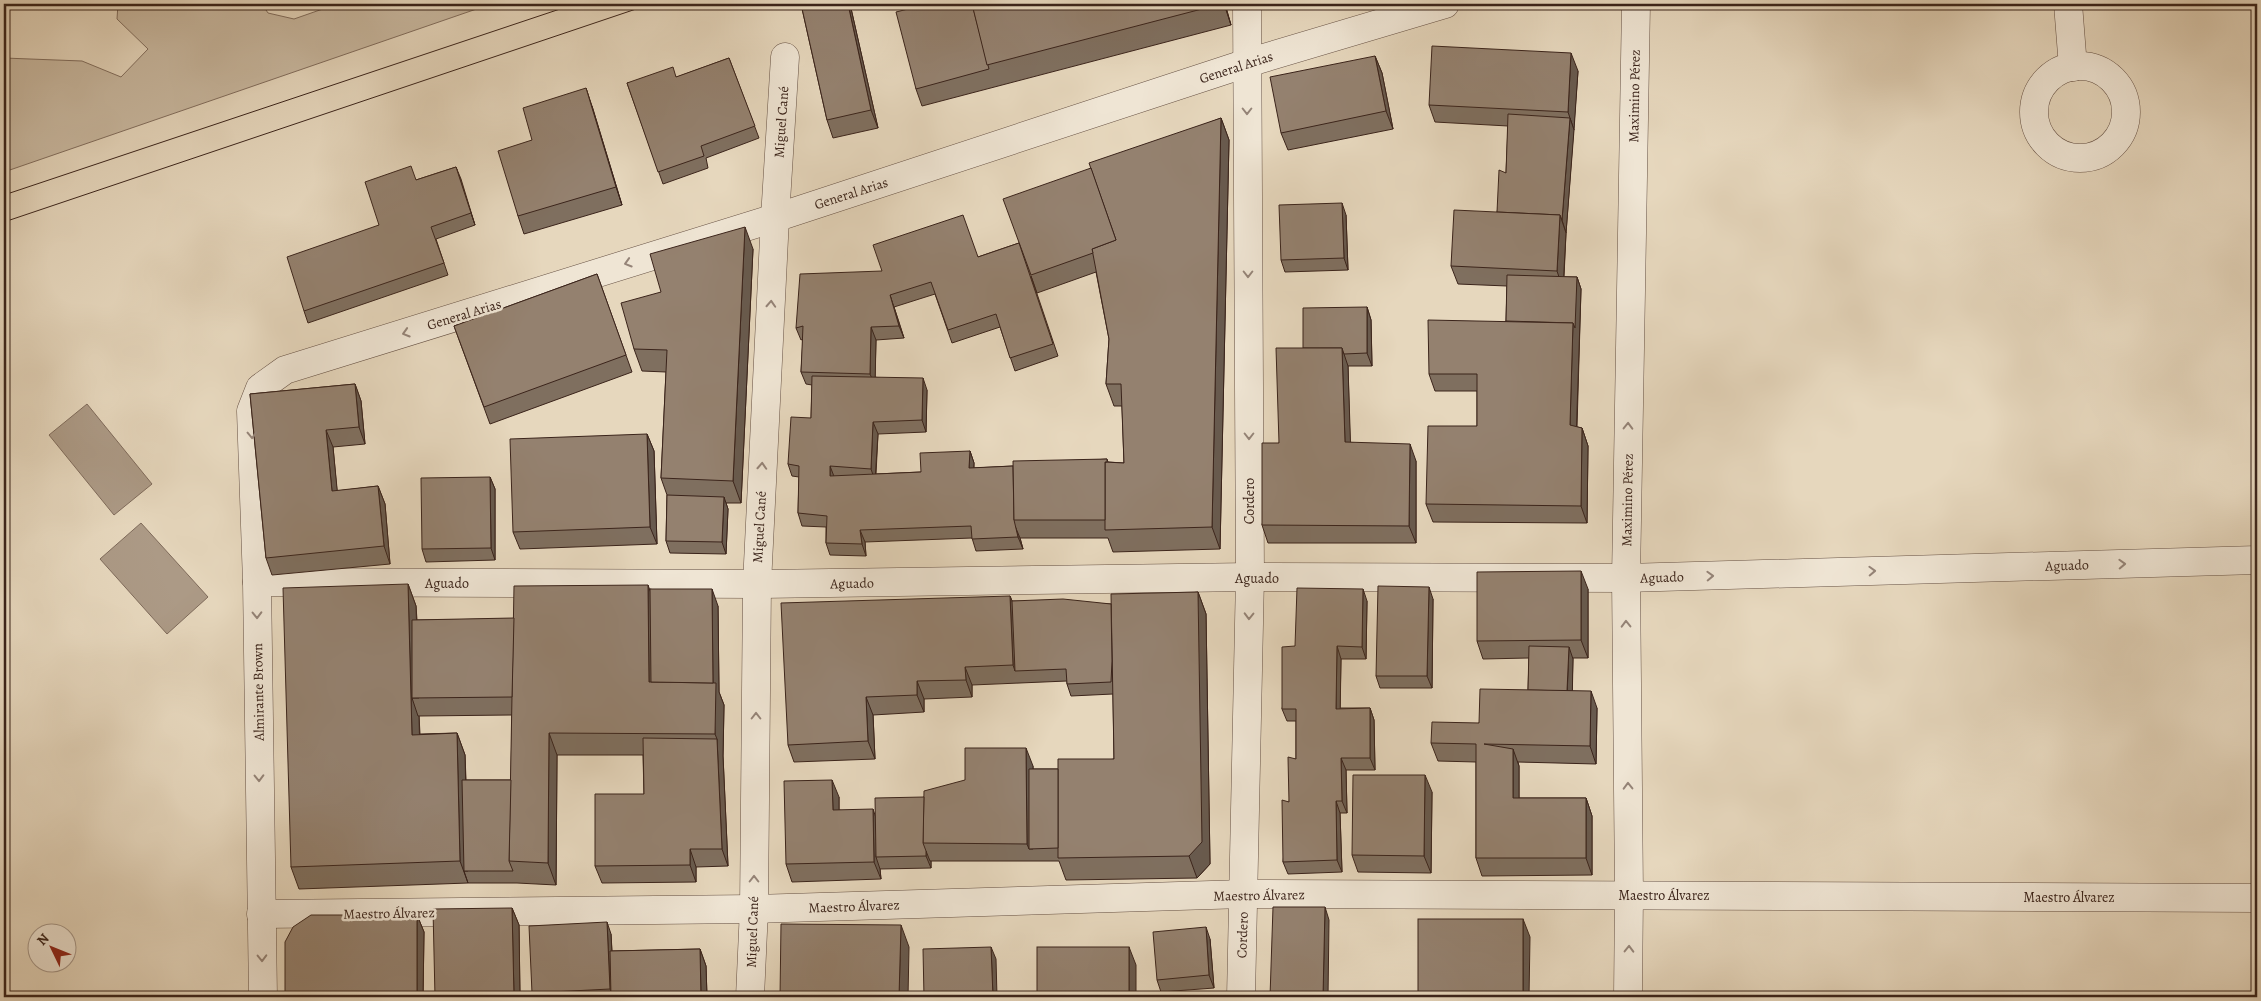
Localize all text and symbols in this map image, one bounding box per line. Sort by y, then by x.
street label: General Arias [1197,47,1276,88]
street label: Maximino Pérez [1624,49,1645,143]
street label: Miguel Cané [770,85,793,159]
one-way arrow [1242,108,1252,116]
street label: General Arias [812,173,891,214]
one-way arrow [624,258,633,268]
one-way arrow [1243,270,1253,278]
street label: General Arias [425,294,504,335]
one-way arrow [765,300,776,308]
one-way arrow [402,327,411,337]
one-way arrow [1623,422,1634,430]
one-way arrow [247,432,257,439]
one-way arrow [1244,433,1254,441]
street label: Maximino Pérez [1617,453,1638,547]
one-way arrow [757,462,768,470]
street label: Cordero [1240,478,1259,524]
street label: Miguel Cané [748,491,771,563]
street label: Aguado [2044,555,2089,576]
one-way arrow [2118,558,2126,569]
one-way arrow [1868,566,1876,576]
street label: Aguado [1639,567,1684,588]
street label: Aguado [1234,569,1279,588]
one-way arrow [1706,570,1714,581]
street label: Aguado [424,574,469,593]
street label: Aguado [829,574,874,593]
one-way arrow [252,612,262,619]
one-way arrow [1244,613,1254,621]
one-way arrow [1621,619,1631,627]
street label: Almirante Brown [248,643,269,742]
one-way arrow [751,712,761,720]
one-way arrow [254,774,265,782]
one-way arrow [1623,782,1633,790]
one-way arrow [749,874,759,882]
street label: Maestro Álvarez [1213,885,1305,906]
street label: Maestro Álvarez [1618,886,1710,905]
street label: Maestro Álvarez [2023,888,2115,907]
street label: Maestro Álvarez [808,895,900,918]
street label: Miguel Cané [742,896,763,968]
street label: Maestro Álvarez [343,903,435,924]
street label: Cordero [1232,911,1253,959]
north arrow [28,924,78,974]
text: N [32,929,53,950]
one-way arrow [1624,944,1634,952]
one-way arrow [257,954,267,962]

